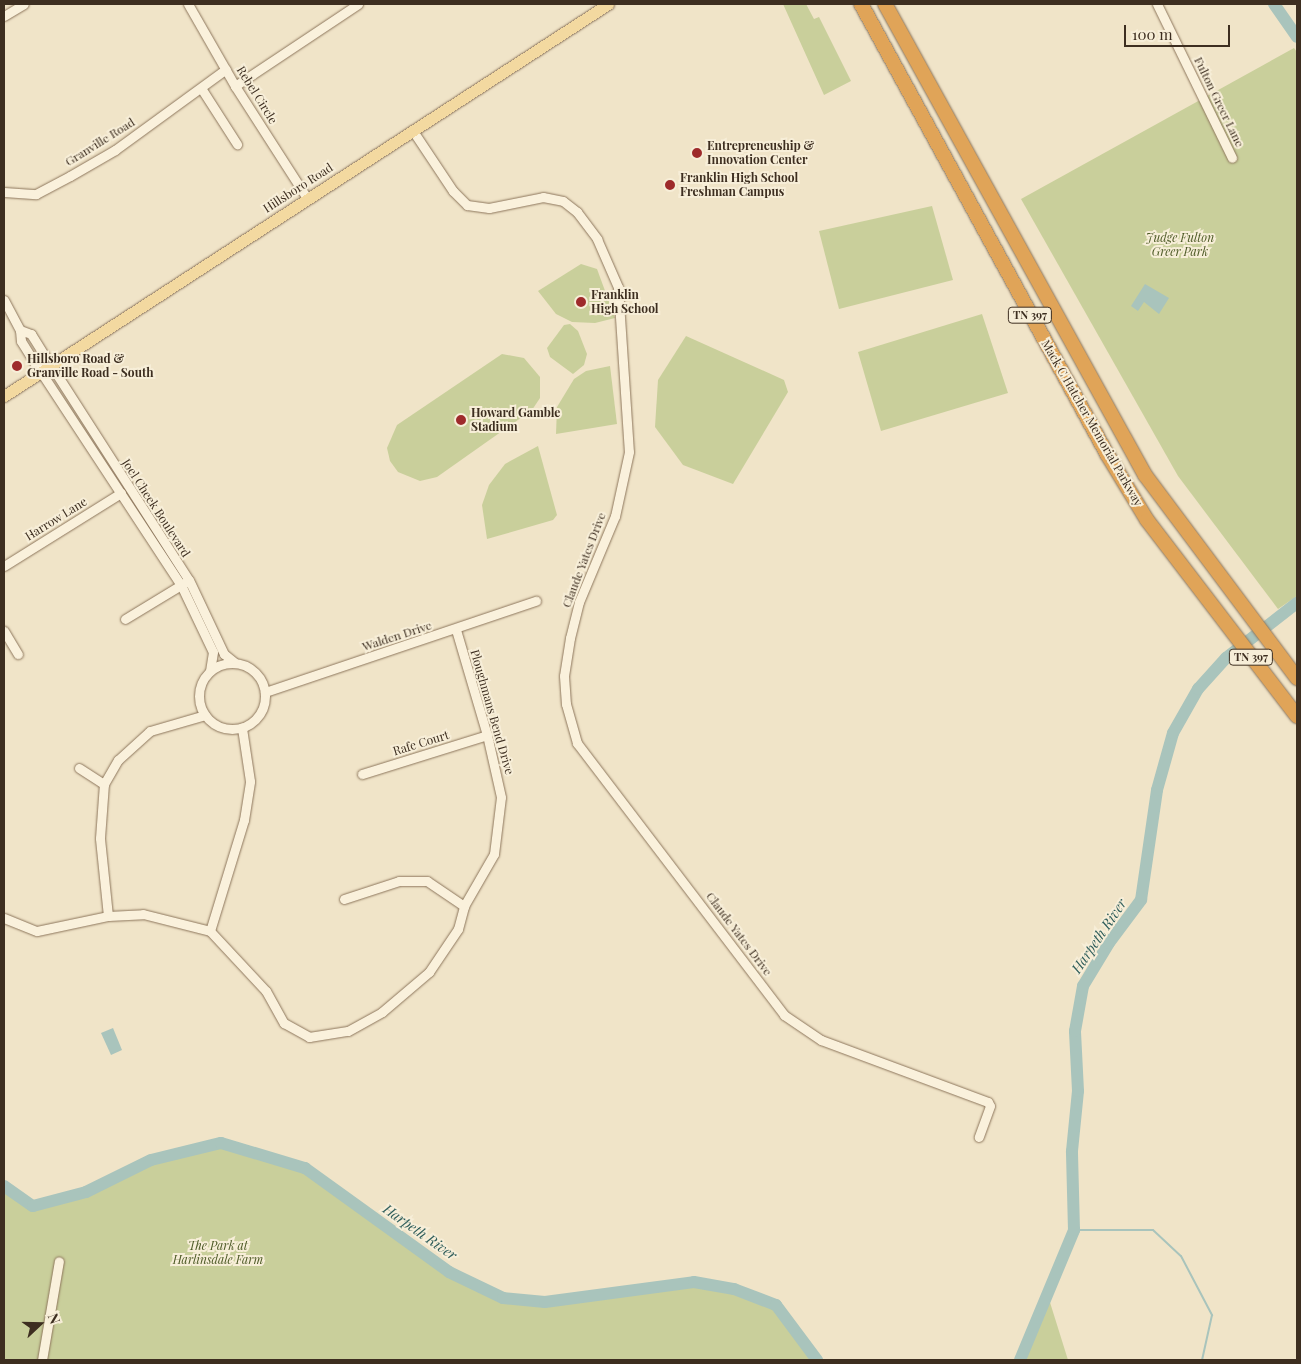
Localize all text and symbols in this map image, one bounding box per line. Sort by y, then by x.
scale bar [1126,15,1232,47]
text: 100 m [1132,24,1173,44]
street label: Fulton Greer Lane [1191,55,1247,149]
street label: Rebel Circle [234,64,280,126]
street label: Granville Road [63,115,137,169]
place label: Entrepreneuship & Innovation Center [707,139,814,167]
marker: Entrepreneuship & Innovation Center [691,147,703,159]
street label: Hillsboro Road [260,160,336,216]
place label: Franklin High School Freshman Campus [680,171,798,199]
marker: Franklin High School Freshman Campus [664,179,676,191]
park label: Judge Fulton Greer Park [1146,231,1214,259]
place label: Franklin High School [591,288,659,316]
marker: Franklin High School [575,296,587,308]
road number: TN 397 [1008,306,1052,324]
street label: Mack C Hatcher Memorial Parkway [1038,337,1146,509]
place label: Hillsboro Road & Granville Road - South [27,352,153,380]
marker: Hillsboro Road & Granville Road - South [11,360,23,372]
place label: Howard Gamble Stadium [471,406,560,434]
marker: Howard Gamble Stadium [455,414,467,426]
street label: Joel Cheek Boulevard [119,456,193,560]
street label: Harrow Lane [22,494,90,544]
street label: Claude Yates Drive [559,510,609,610]
street label: Walden Drive [360,618,434,654]
street label: Ploughmans Bend Drive [467,648,517,776]
road number: TN 397 [1228,649,1274,666]
street label: Rafe Court [391,728,451,758]
street label: Claude Yates Drive [703,889,775,979]
water label: Harpeth River [1068,896,1130,976]
water label: Harpeth River [380,1200,460,1264]
park label: The Park at Harlinsdale Farm [173,1239,263,1267]
north arrow [15,1299,65,1349]
text: N [44,1310,65,1327]

